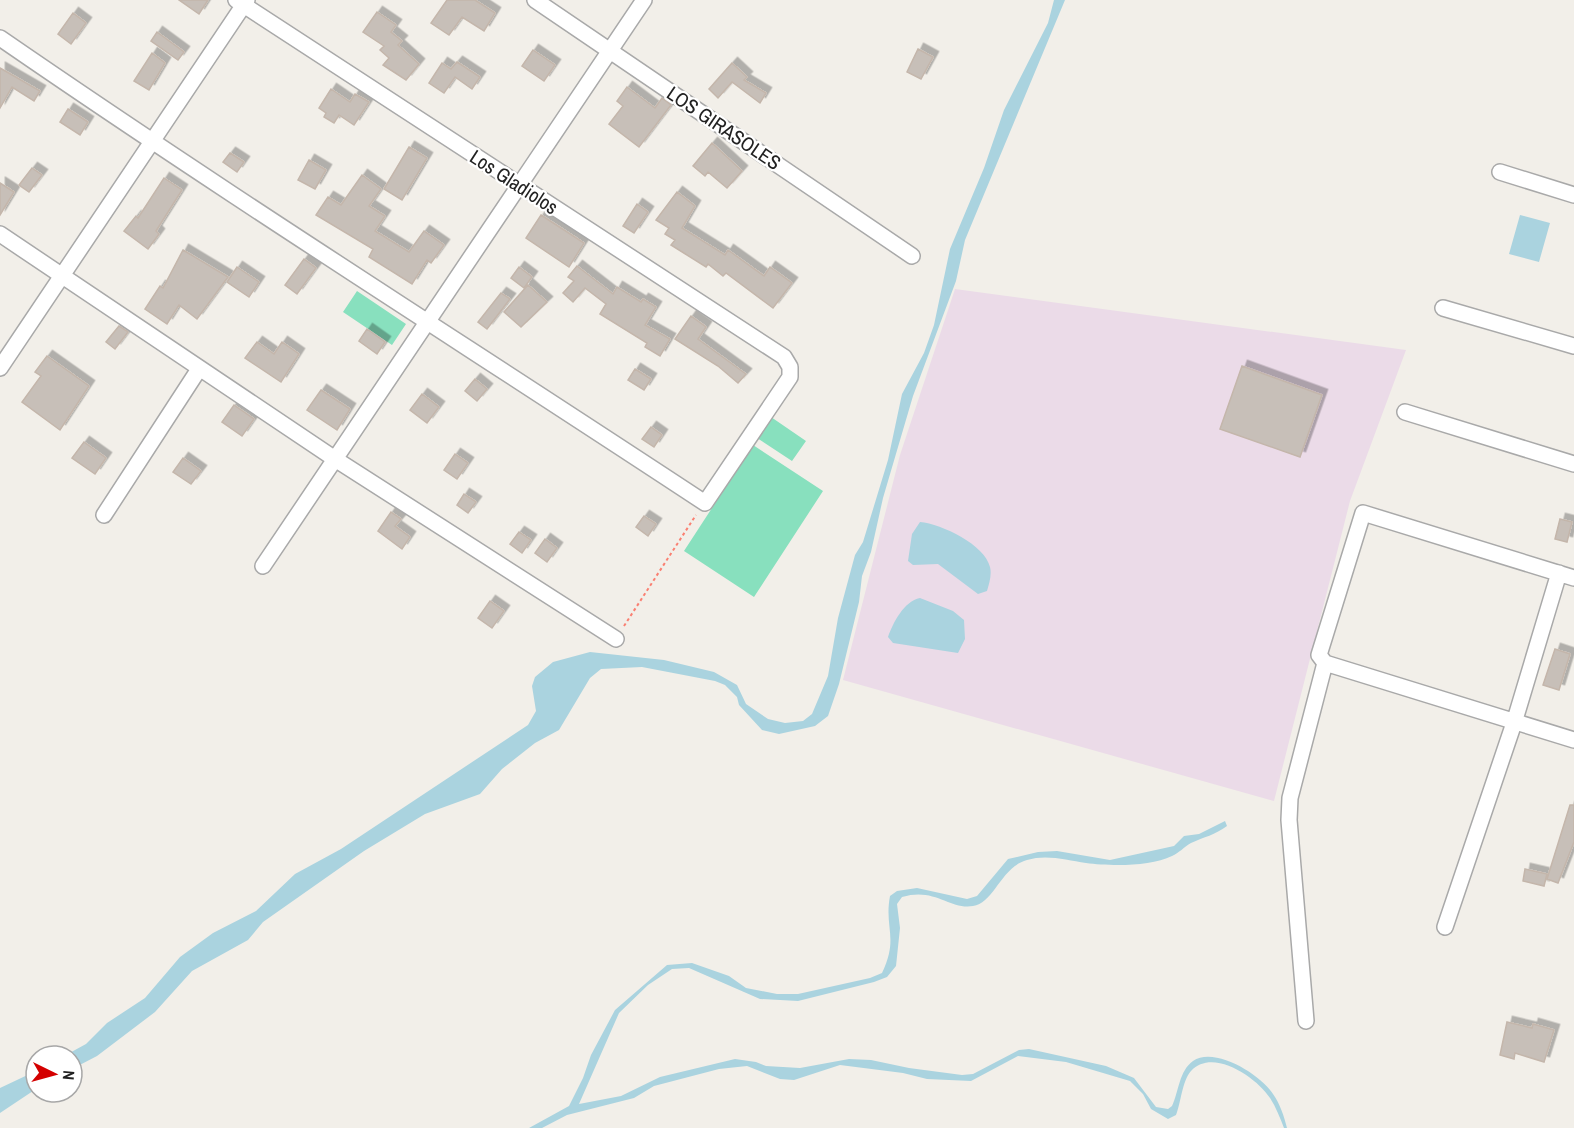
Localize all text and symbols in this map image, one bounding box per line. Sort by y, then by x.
street label: LOS GIRASOLES [662,79,787,176]
street label: Los Gladiolos [465,143,564,220]
north arrow [24,1044,84,1104]
text: N [58,1070,80,1081]

